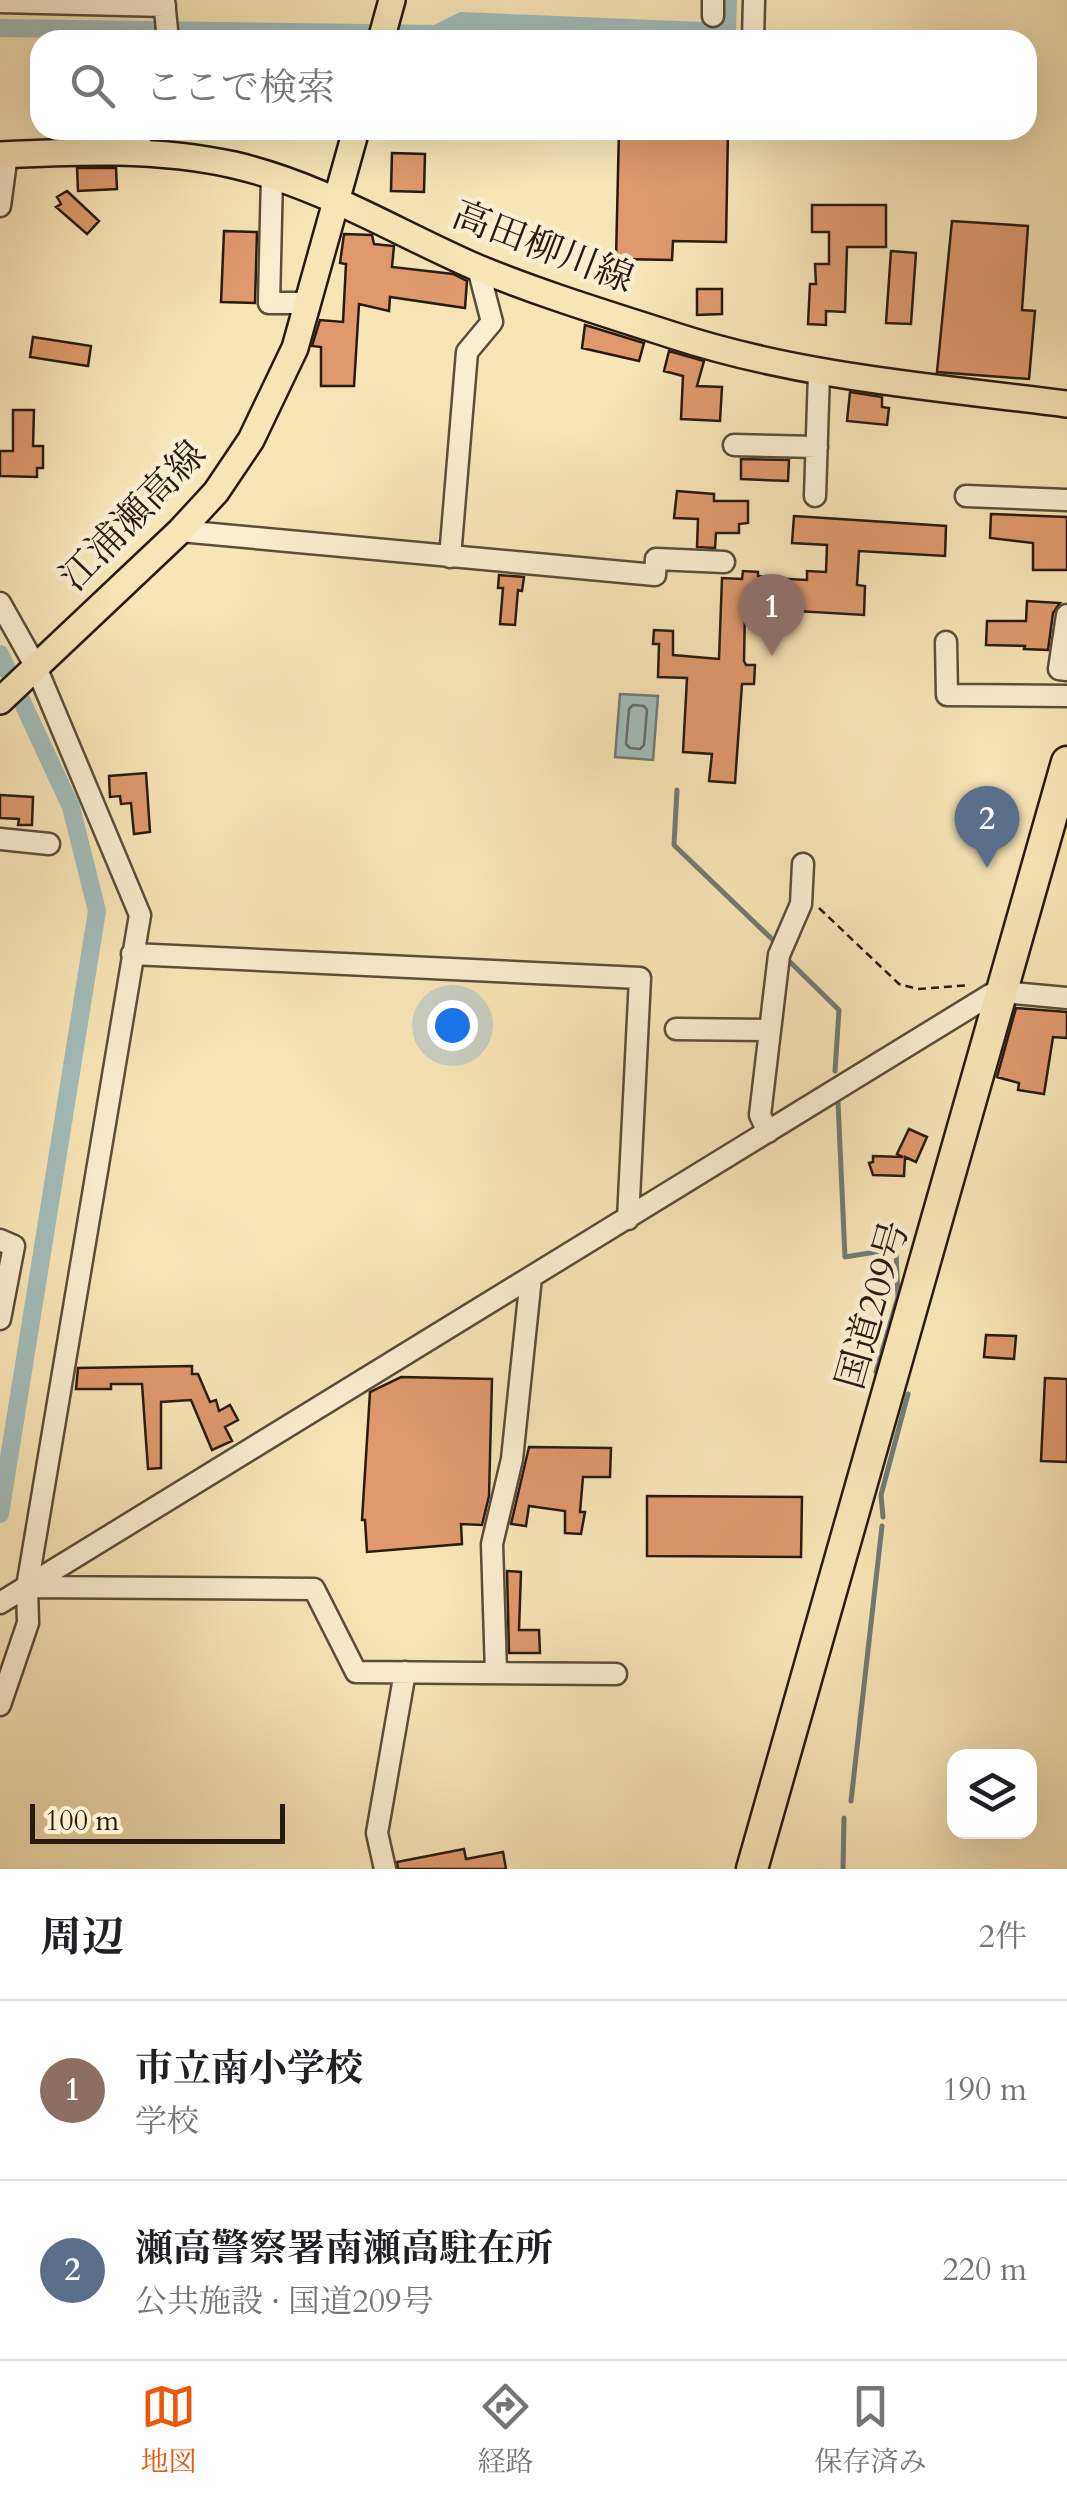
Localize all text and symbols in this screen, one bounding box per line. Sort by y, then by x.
search box [30,30,1037,140]
icon: search [65,58,120,113]
text: ここで検索 [145,62,335,114]
street label: 高田柳川線 [445,189,641,305]
street label: 江浦瀬高線 [48,430,218,602]
pin: 1 [740,574,804,656]
pin: 2 [954,786,1020,868]
your location [427,1000,478,1051]
street label: 国道209号 [824,1215,922,1395]
map controls [947,1749,1037,1839]
button: layers [947,1749,1037,1839]
scale bar [30,1799,285,1844]
text: 100 m [45,1802,119,1840]
text: 周辺 [40,1909,124,1966]
text: 2件 [979,1915,1027,1959]
text: 市立南小学校 [135,2043,363,2095]
text: 1 [64,2068,81,2112]
text: 190 m [942,2068,1027,2112]
text: 学校 [135,2100,199,2144]
text: 瀬高警察署南瀬高駐在所 [135,2223,553,2275]
text: 2 [64,2248,81,2292]
text: 220 m [942,2248,1027,2292]
text: 公共施設 · 国道209号 [135,2280,434,2324]
tab: 地図 [140,2379,197,2481]
tab: 経路 [477,2379,534,2481]
tab: 保存済み [814,2379,927,2481]

